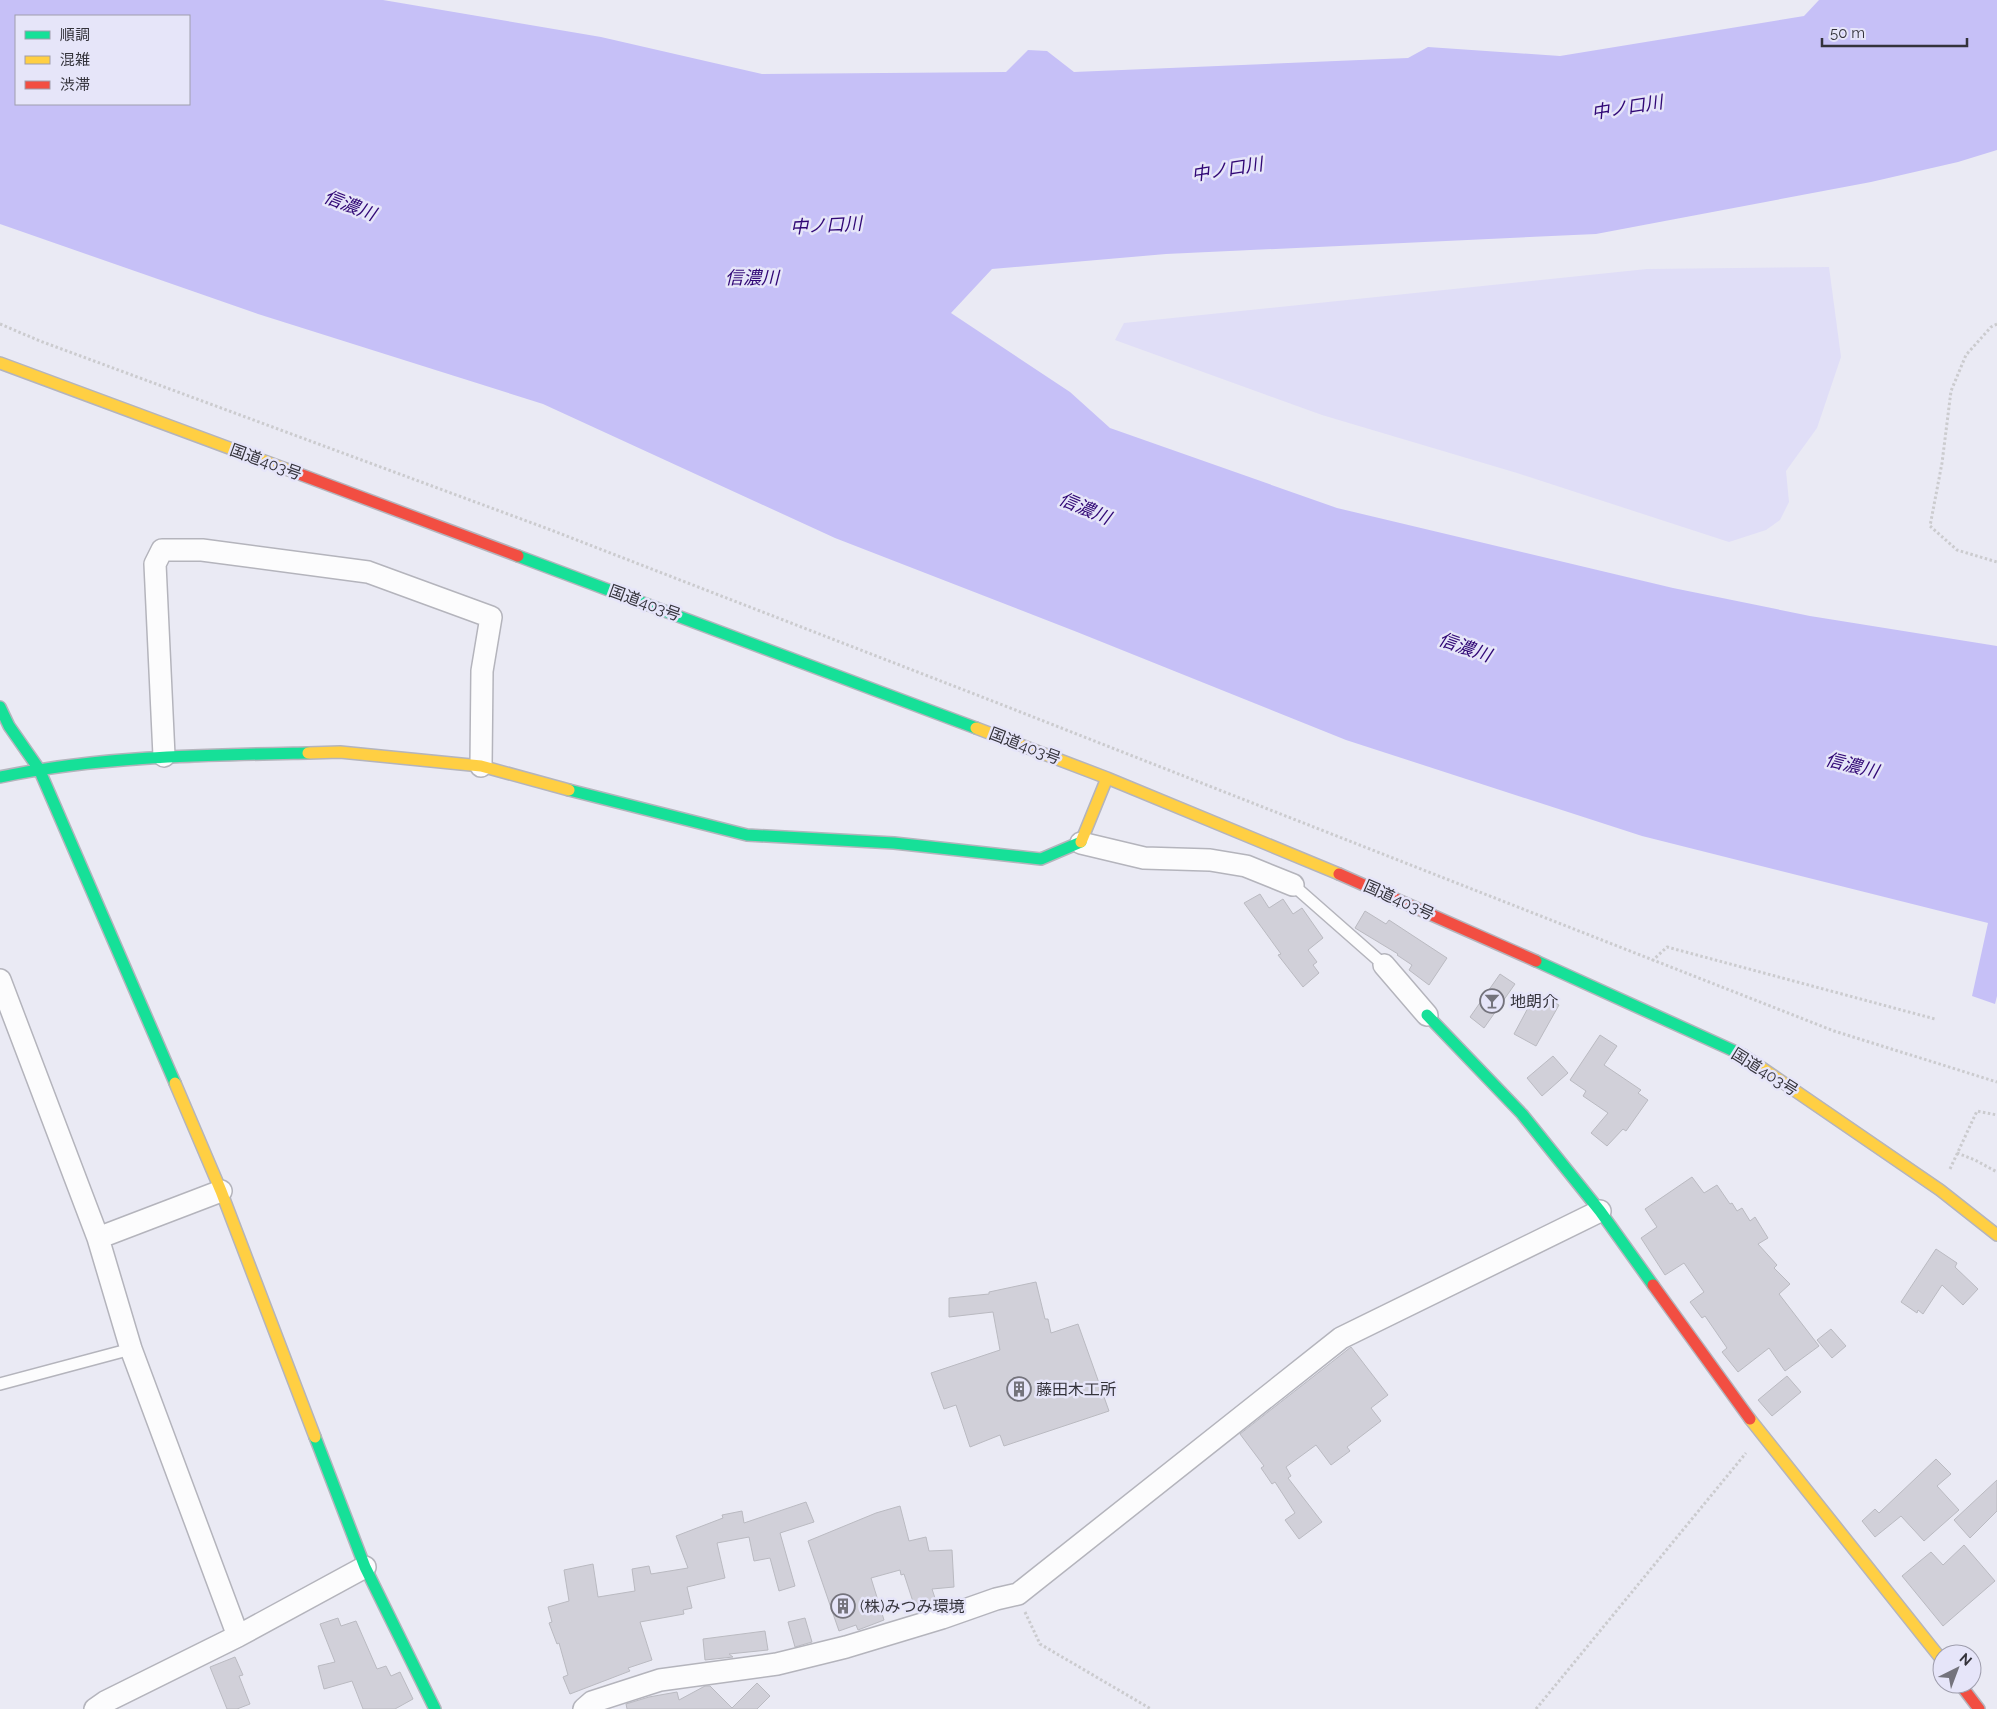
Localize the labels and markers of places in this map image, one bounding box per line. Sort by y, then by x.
bar icon: 地朗介 [1479,988,1505,1014]
place label: 地朗介 [1510,992,1558,1011]
building icon: 藤田木工所 [1006,1376,1032,1402]
place label: 藤田木工所 [1036,1380,1116,1399]
building icon: (株)みつみ環境 [830,1593,856,1619]
place label: (株)みつみ環境 [860,1597,965,1616]

